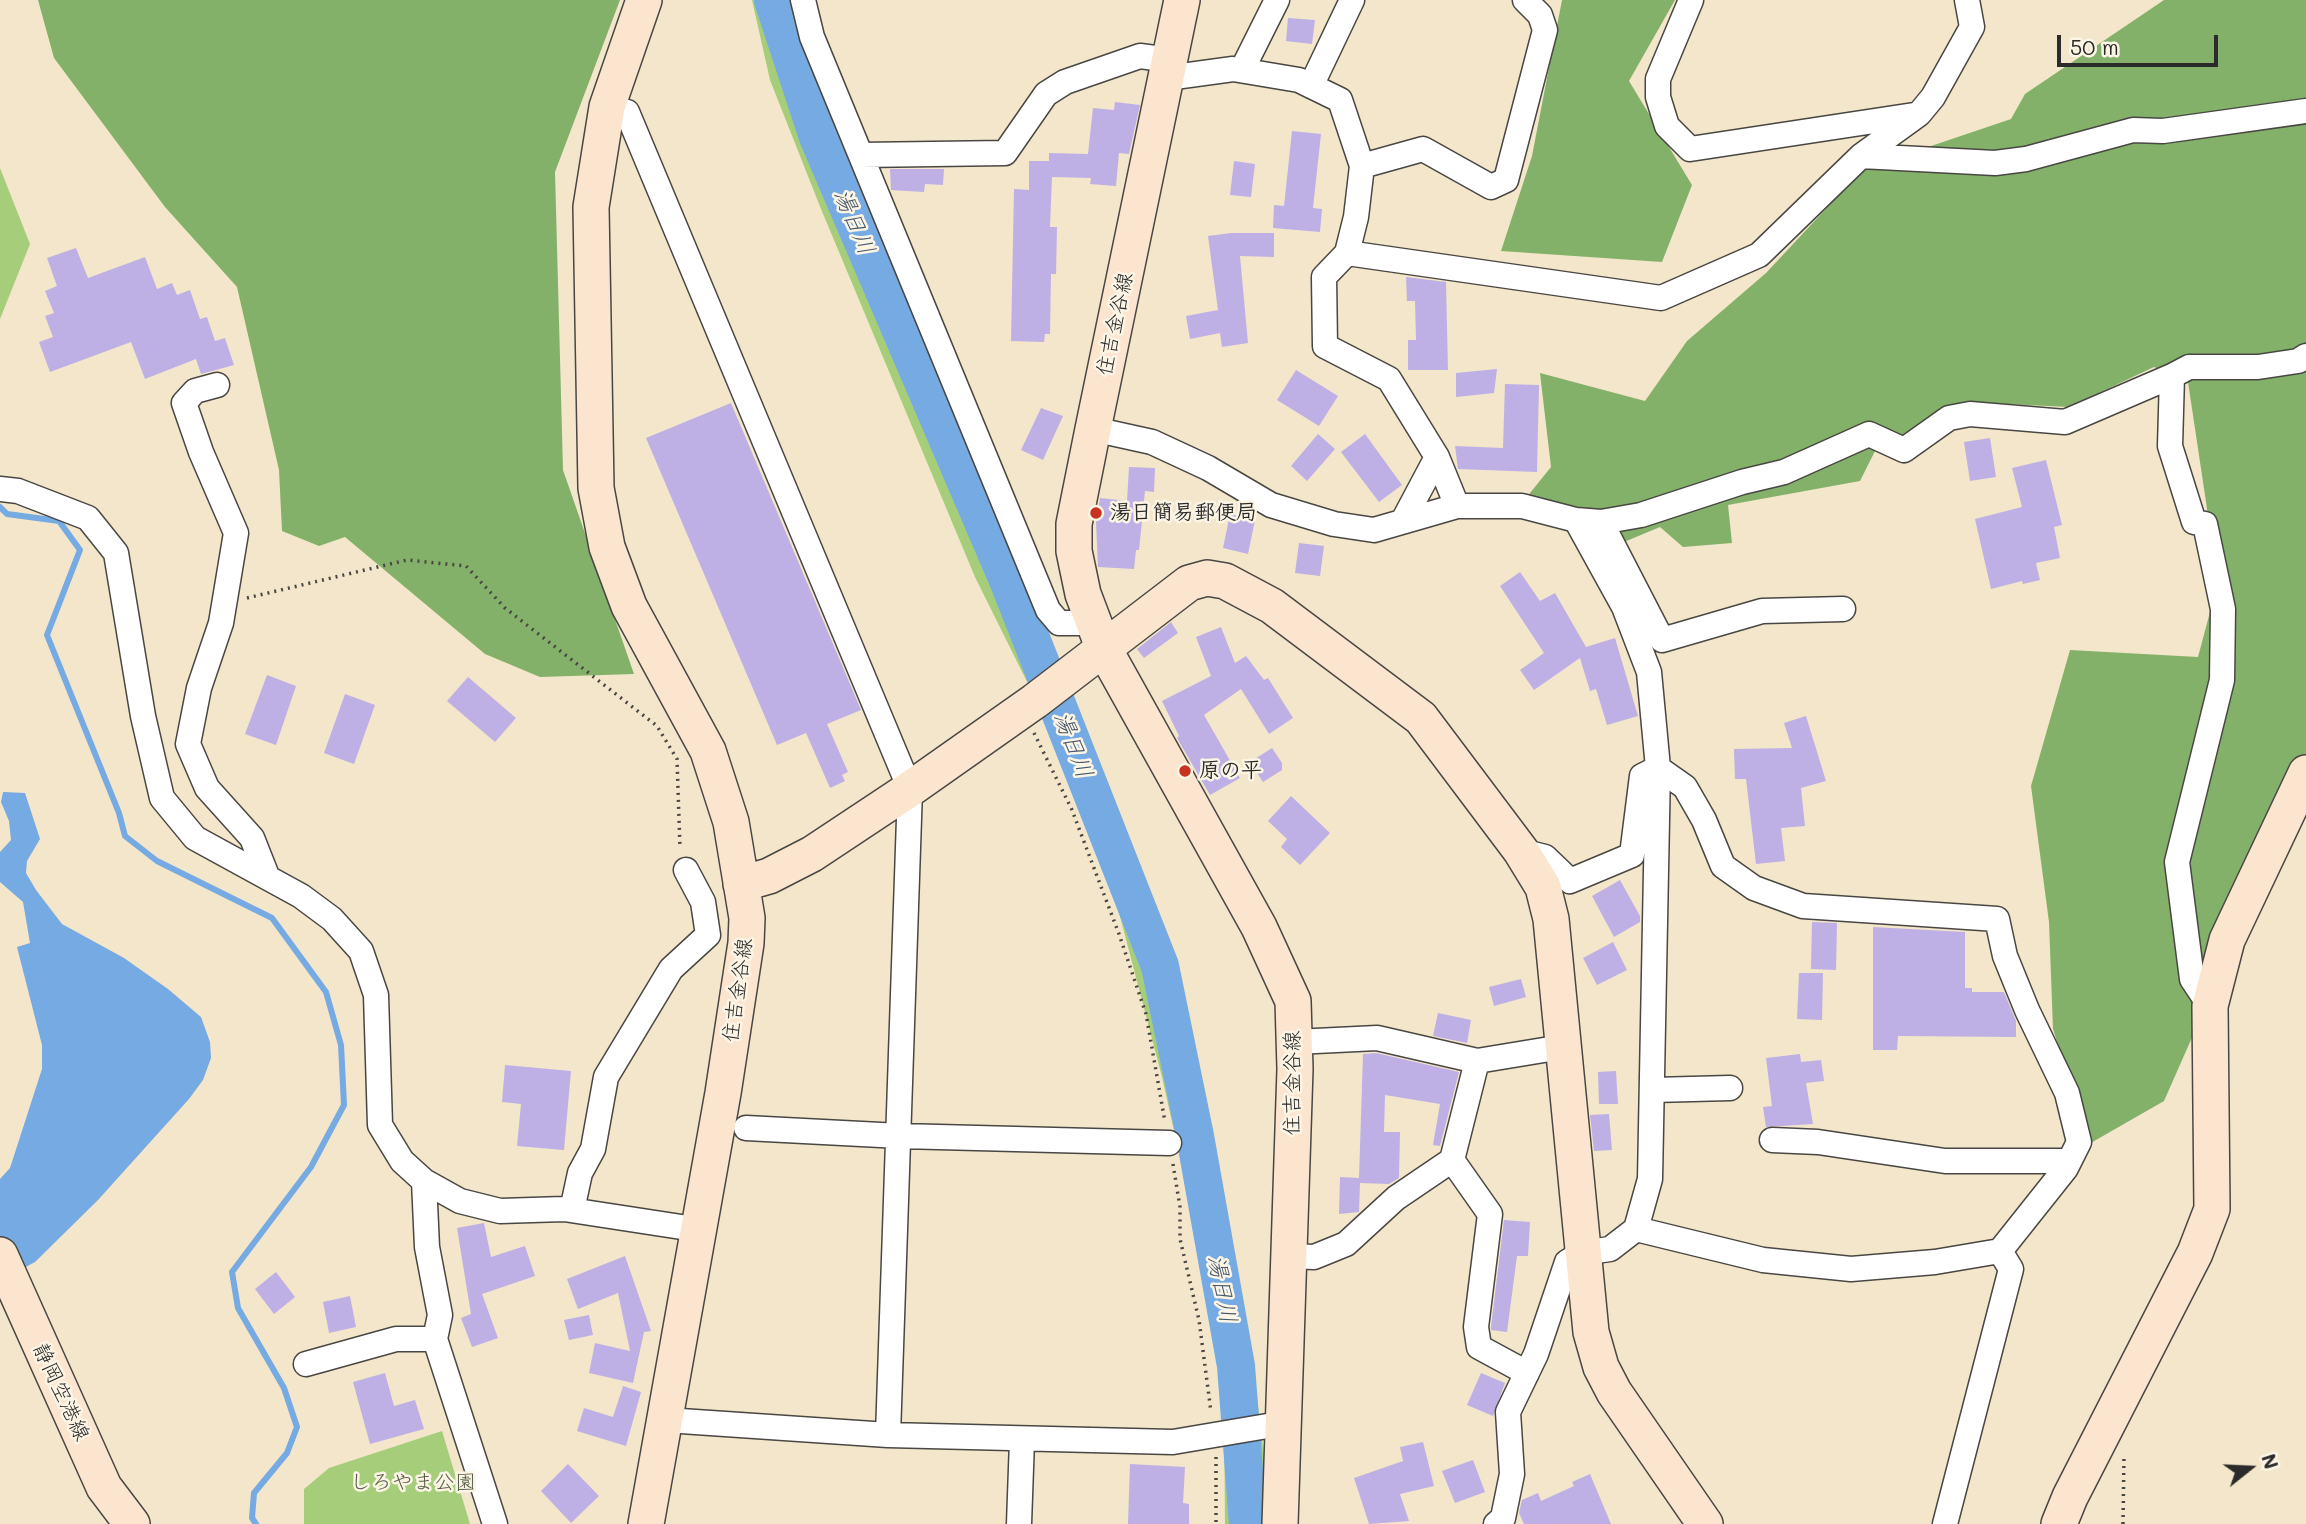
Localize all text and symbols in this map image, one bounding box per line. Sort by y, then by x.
scale bar [2061,21,2222,65]
text: 50 m [2070,33,2119,60]
water label: 湯日川 [828,185,880,259]
street label: 住吉金谷線 [1092,270,1138,378]
place label: 湯日簡易郵便局 [1110,500,1257,526]
marker: 湯日簡易郵便局 [1088,505,1104,521]
water label: 湯日川 [1048,708,1098,782]
place label: 原の平 [1199,758,1262,784]
marker: 原の平 [1177,763,1193,779]
street label: 住吉金谷線 [718,936,758,1044]
street label: 住吉金谷線 [1280,1031,1306,1135]
water label: 湯日川 [1202,1253,1242,1325]
street label: 静岡空港線 [27,1339,95,1445]
north arrow [2215,1433,2285,1503]
text: N [2256,1451,2285,1472]
park label: しろやま公園 [350,1470,476,1496]

